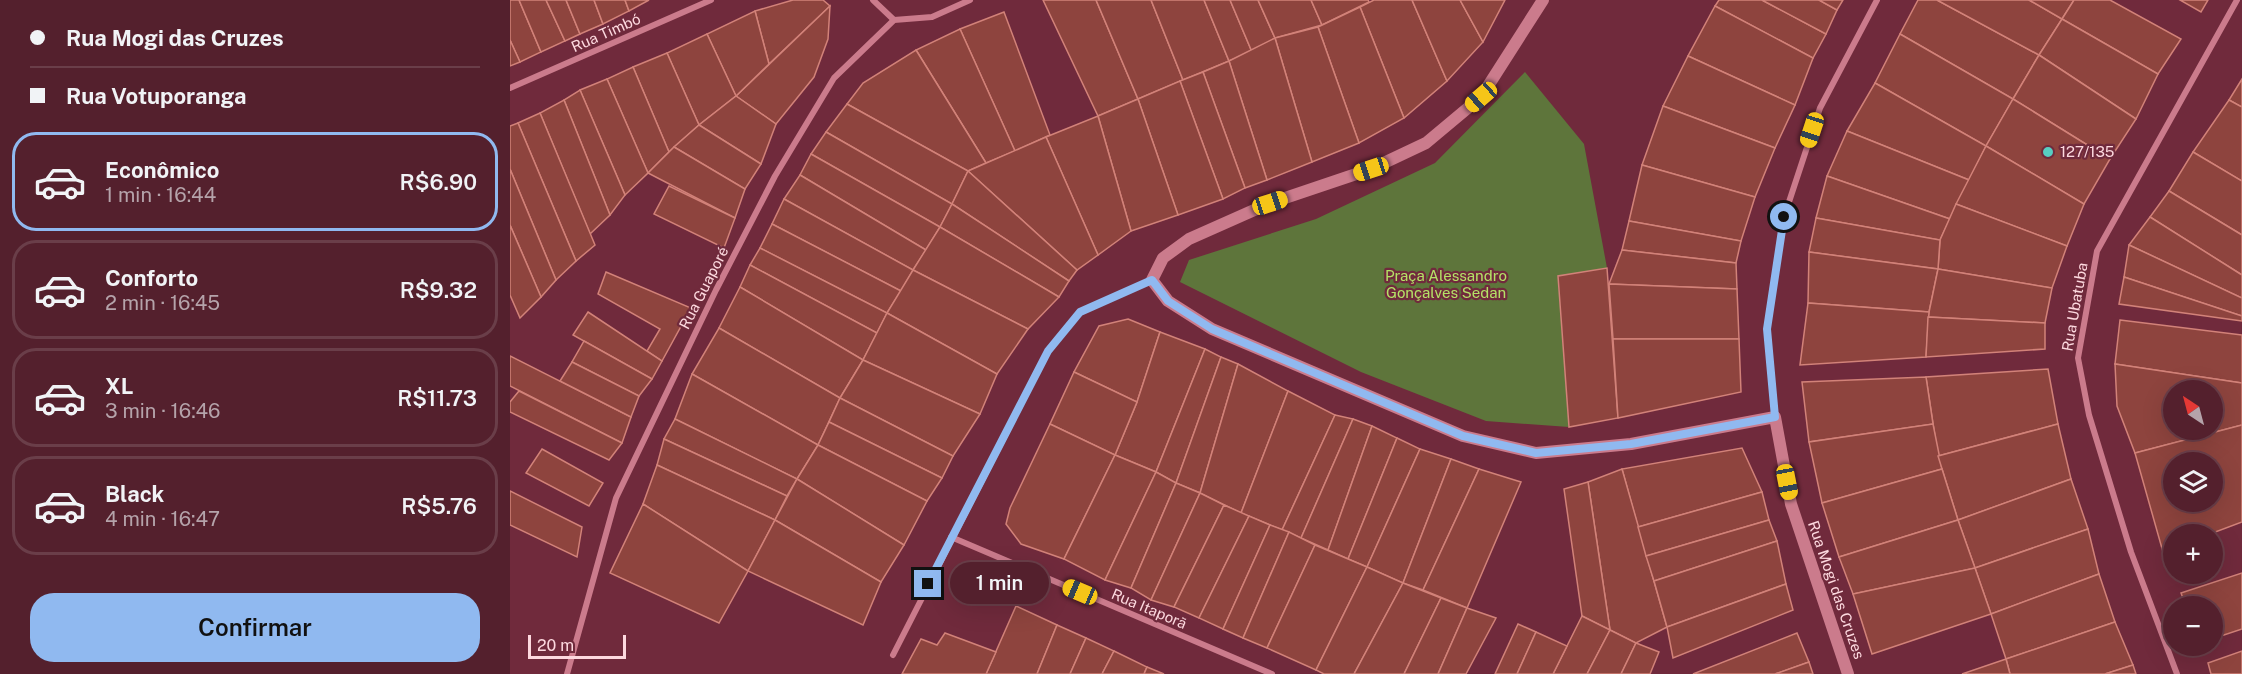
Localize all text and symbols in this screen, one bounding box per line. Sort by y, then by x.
street label: Rua Timbó [569,10,643,55]
text: Rua Mogi das Cruzes [66,25,284,51]
car [1462,78,1500,116]
text: Rua Votuporanga [66,83,246,109]
car [1798,110,1826,150]
place label: 127/135 [2060,143,2114,160]
marker: 127/135 [2041,145,2055,159]
icon: car [33,155,87,209]
car [1351,155,1391,183]
text: Econômico [105,157,220,183]
text: R$6.90 [400,169,477,195]
text: 1 min · 16:44 [105,183,216,207]
car [1250,189,1290,217]
route start [1770,203,1797,230]
street label: Rua Guaporé [675,244,732,332]
street label: Rua Ubatuba [2058,261,2091,353]
icon: car [33,263,87,317]
text: Conforto [105,265,198,291]
park label: Praça Alessandro Gonçalves Sedan [1385,267,1507,301]
text: R$9.32 [400,277,477,303]
text: 2 min · 16:45 [105,291,220,315]
icon: car [33,371,87,425]
text: XL [105,373,133,399]
north arrow [2163,380,2223,440]
map controls [2163,380,2223,656]
text: R$11.73 [397,385,477,411]
text: 3 min · 16:46 [105,399,221,423]
button: layers [2163,452,2223,512]
car [1775,463,1799,501]
icon: car [33,479,87,533]
text: Black [105,481,164,507]
text: R$5.76 [401,493,477,519]
text: 4 min · 16:47 [105,507,220,531]
street label: Rua Mogi das Cruzes [1805,518,1868,661]
button: + [2163,524,2223,584]
callout: 1 min [949,563,1048,605]
route end [914,570,941,597]
text: 1 min [976,571,1023,595]
car [1060,577,1100,607]
street label: Rua Itaporã [1109,585,1189,632]
button: Confirmar [30,593,480,662]
button: − [2163,596,2223,656]
scale bar [528,632,626,660]
text: 20 m [537,636,574,655]

